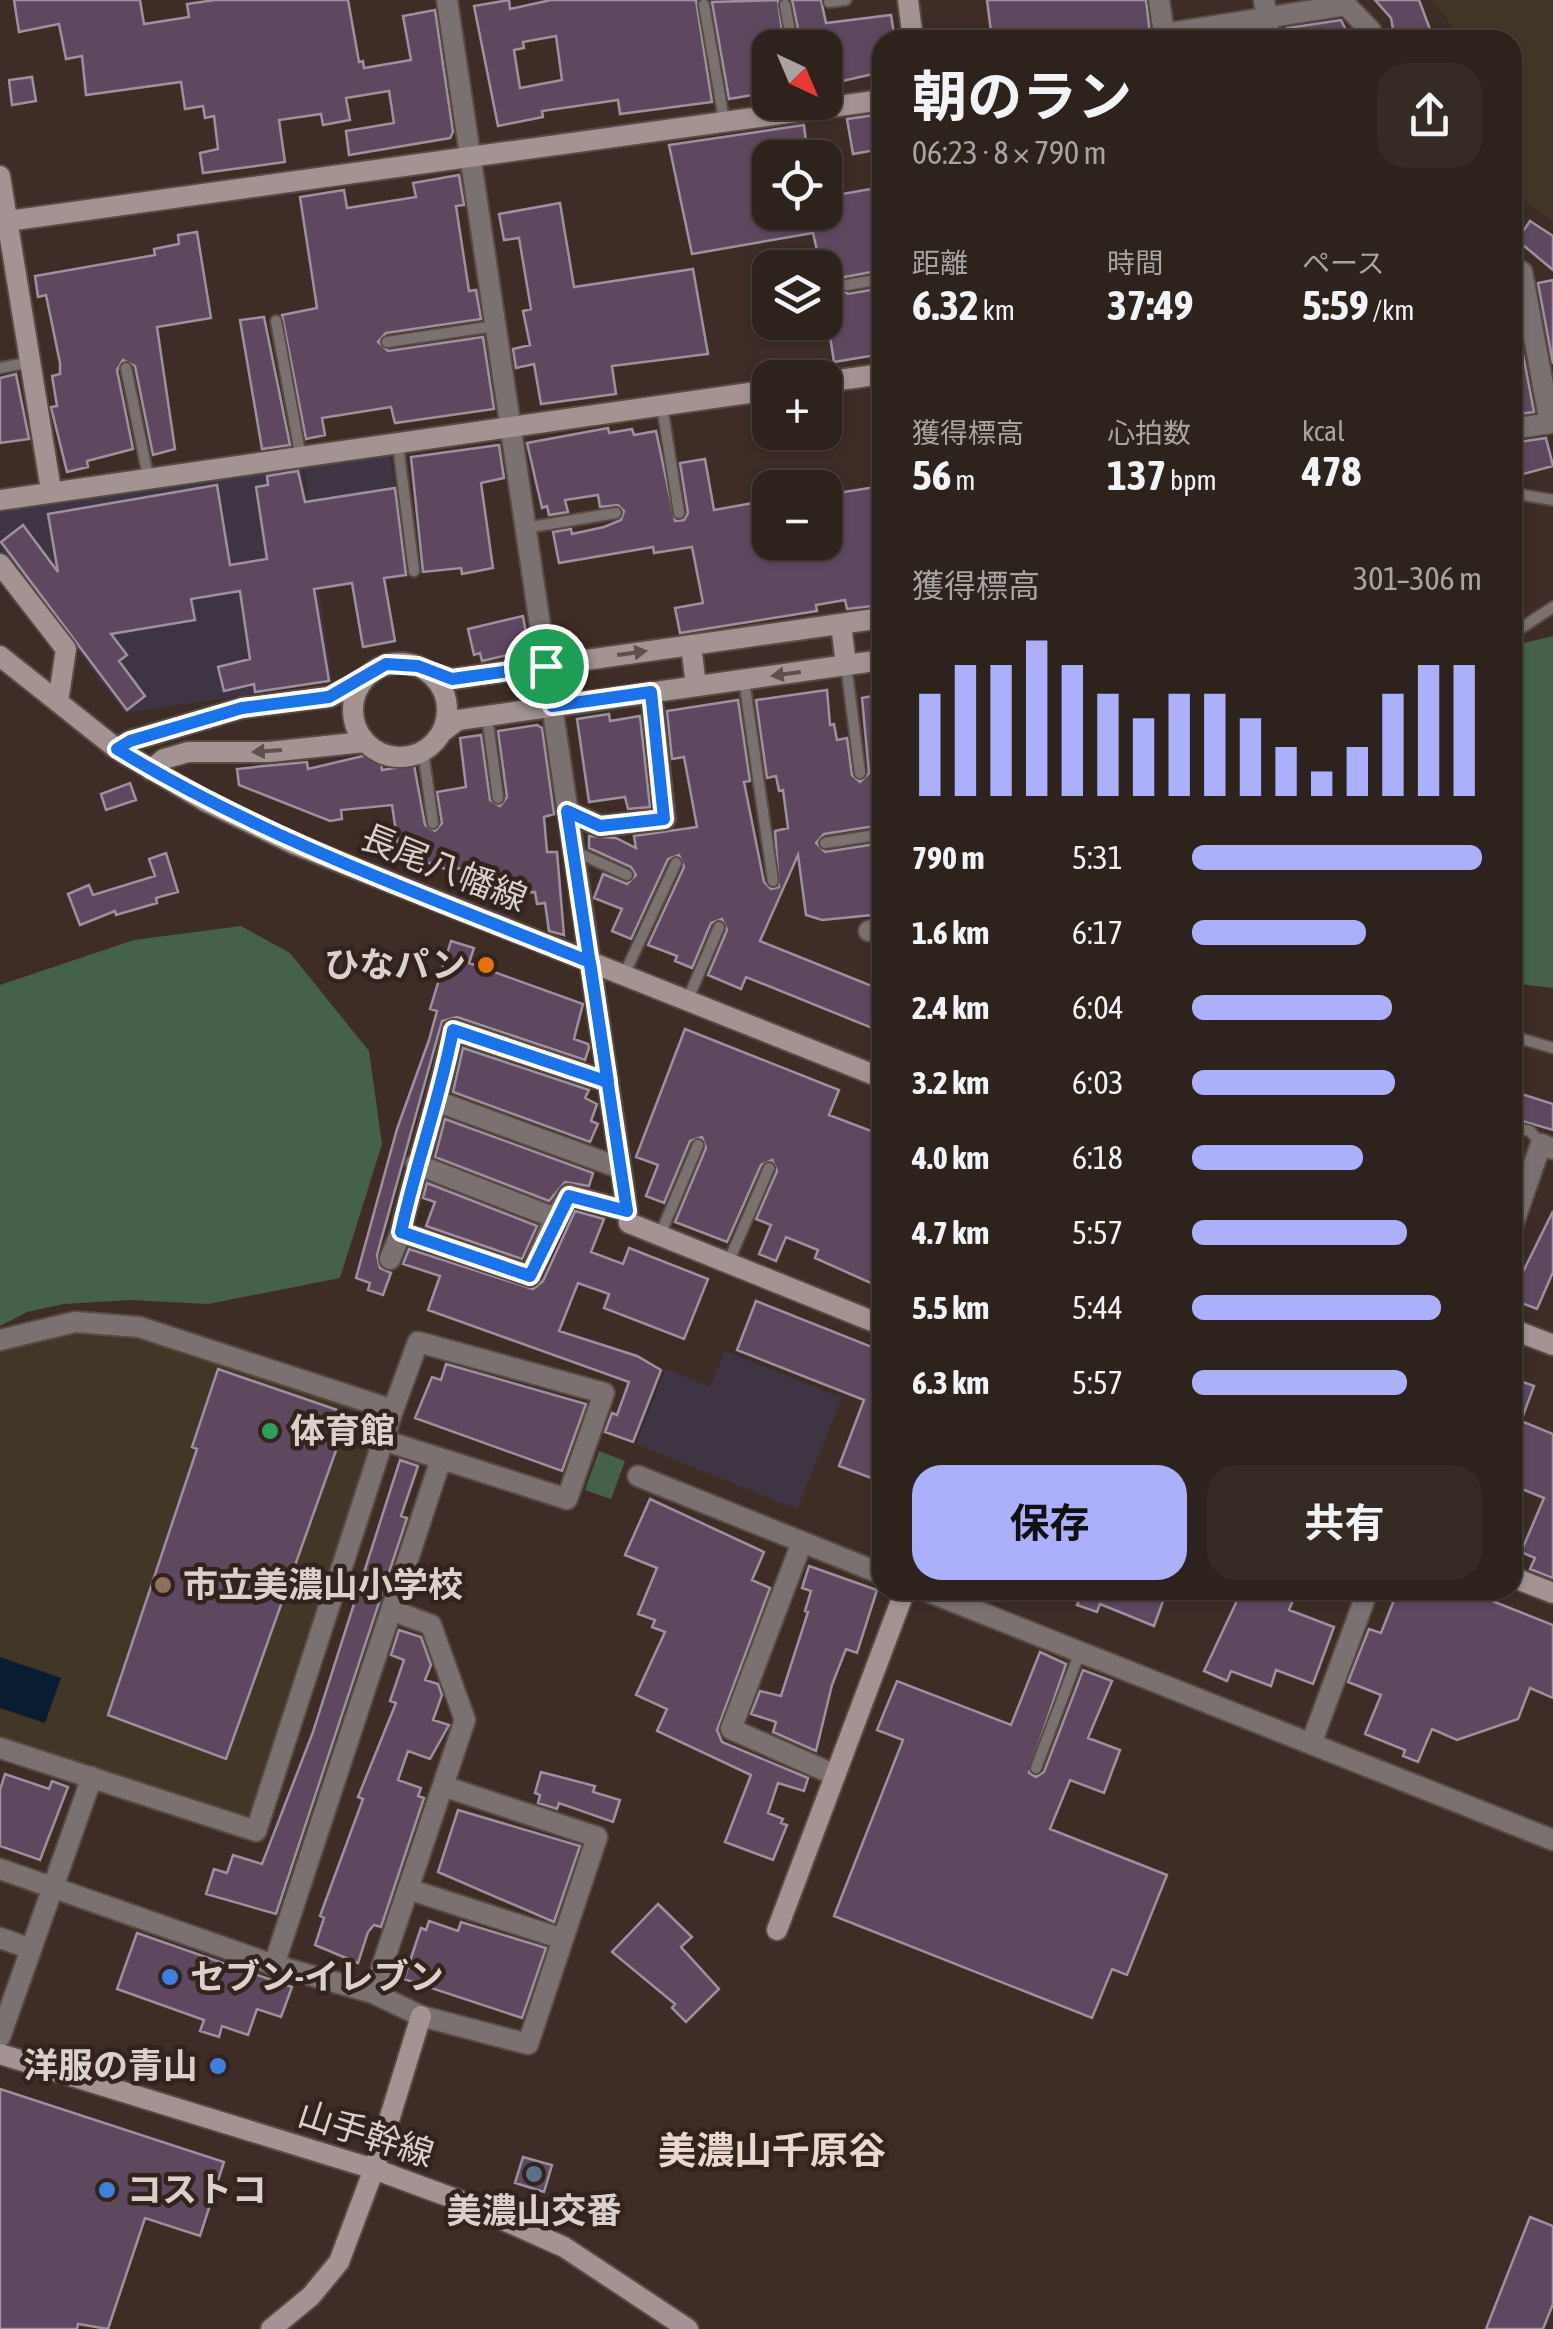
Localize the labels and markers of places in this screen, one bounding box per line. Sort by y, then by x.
pin [504,624,589,709]
place label: ひなパン [324,944,466,984]
marker: ひなパン [475,954,497,976]
place label: 体育館 [290,1410,395,1450]
marker: 体育館 [259,1420,281,1442]
place label: 市立美濃山小学校 [183,1564,463,1604]
marker: 市立美濃山小学校 [152,1574,174,1596]
place label: セブン-イレブン [190,1956,444,1996]
marker: セブン-イレブン [159,1966,181,1988]
place label: 洋服の青山 [23,2045,198,2085]
marker: 洋服の青山 [207,2055,229,2077]
marker: 美濃山交番 [523,2163,545,2185]
place label: コストコ [127,2169,267,2209]
marker: コストコ [96,2179,118,2201]
place label: 美濃山交番 [446,2190,622,2230]

